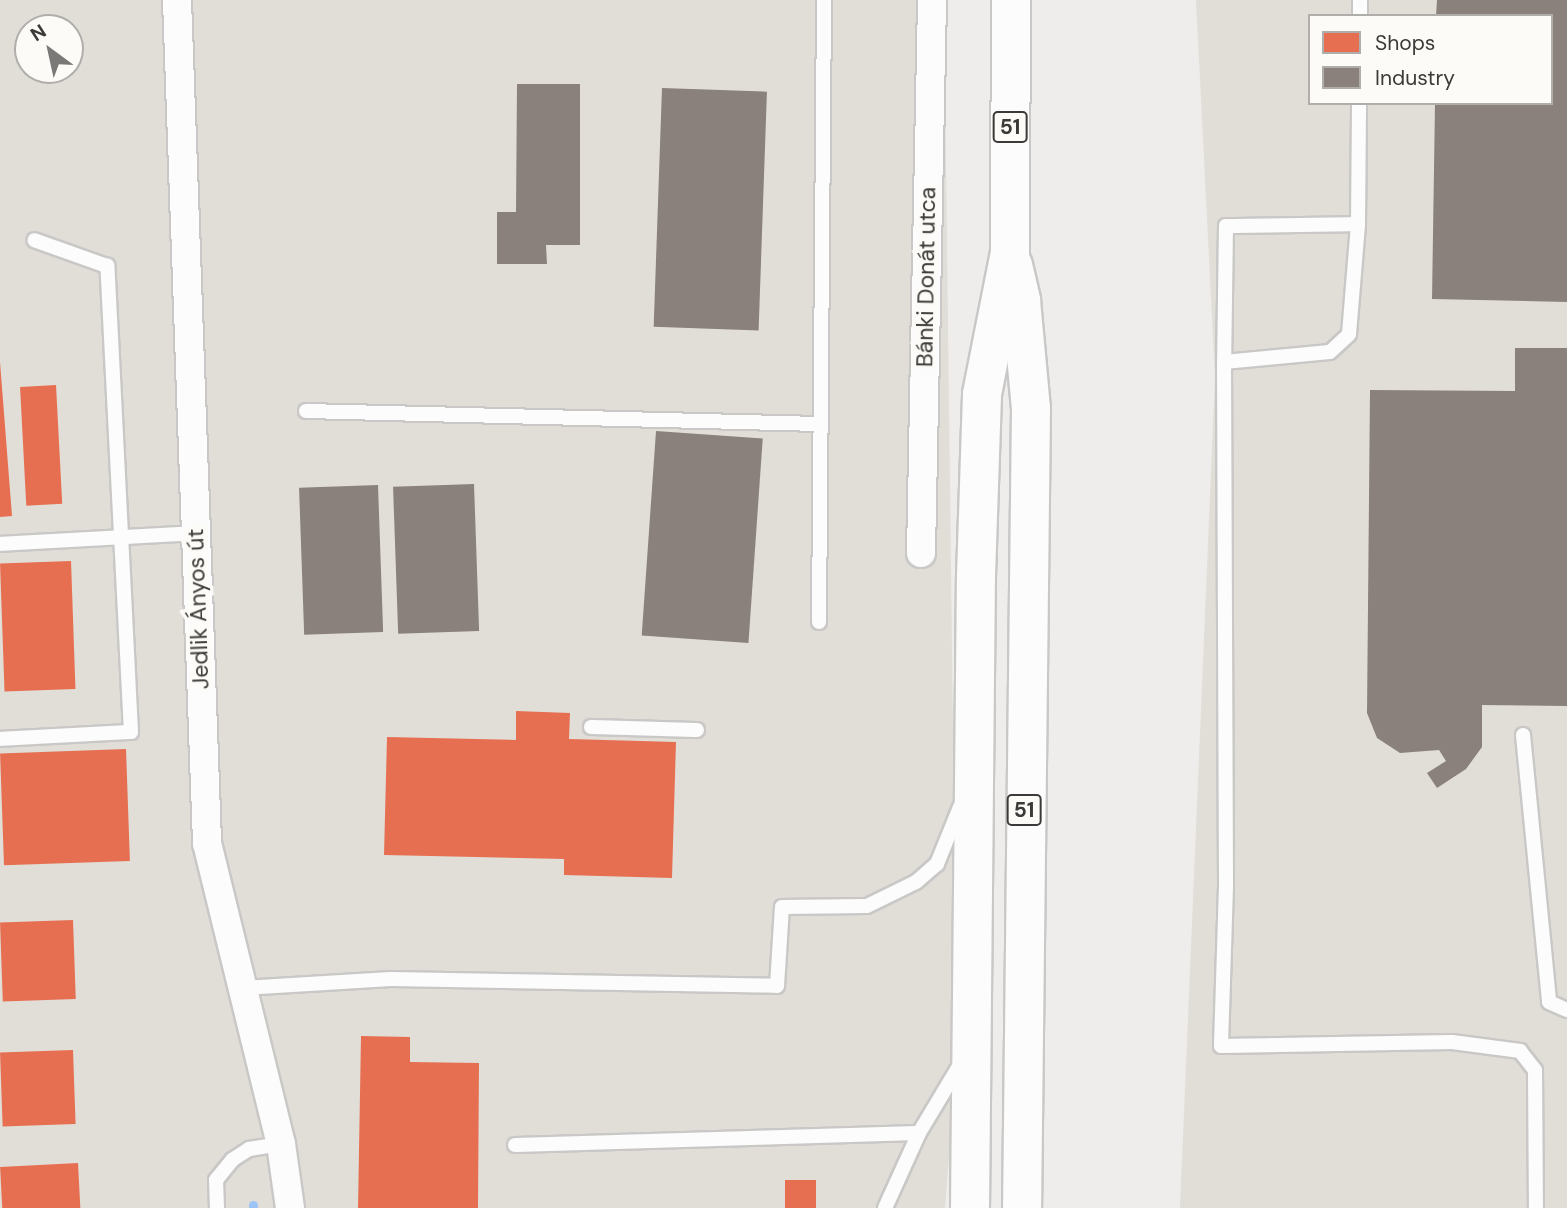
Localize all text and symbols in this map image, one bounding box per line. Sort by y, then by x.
north arrow [14,14,84,84]
legend [1308,14,1553,105]
text: N [26,18,51,47]
text: Shops [1375,29,1435,57]
text: Industry [1375,64,1455,92]
road number: 51 [992,110,1028,144]
street label: Bánki Donát utca [911,187,941,367]
street label: Jedlik Ányos út [181,528,215,690]
road number: 51 [1006,792,1042,828]

